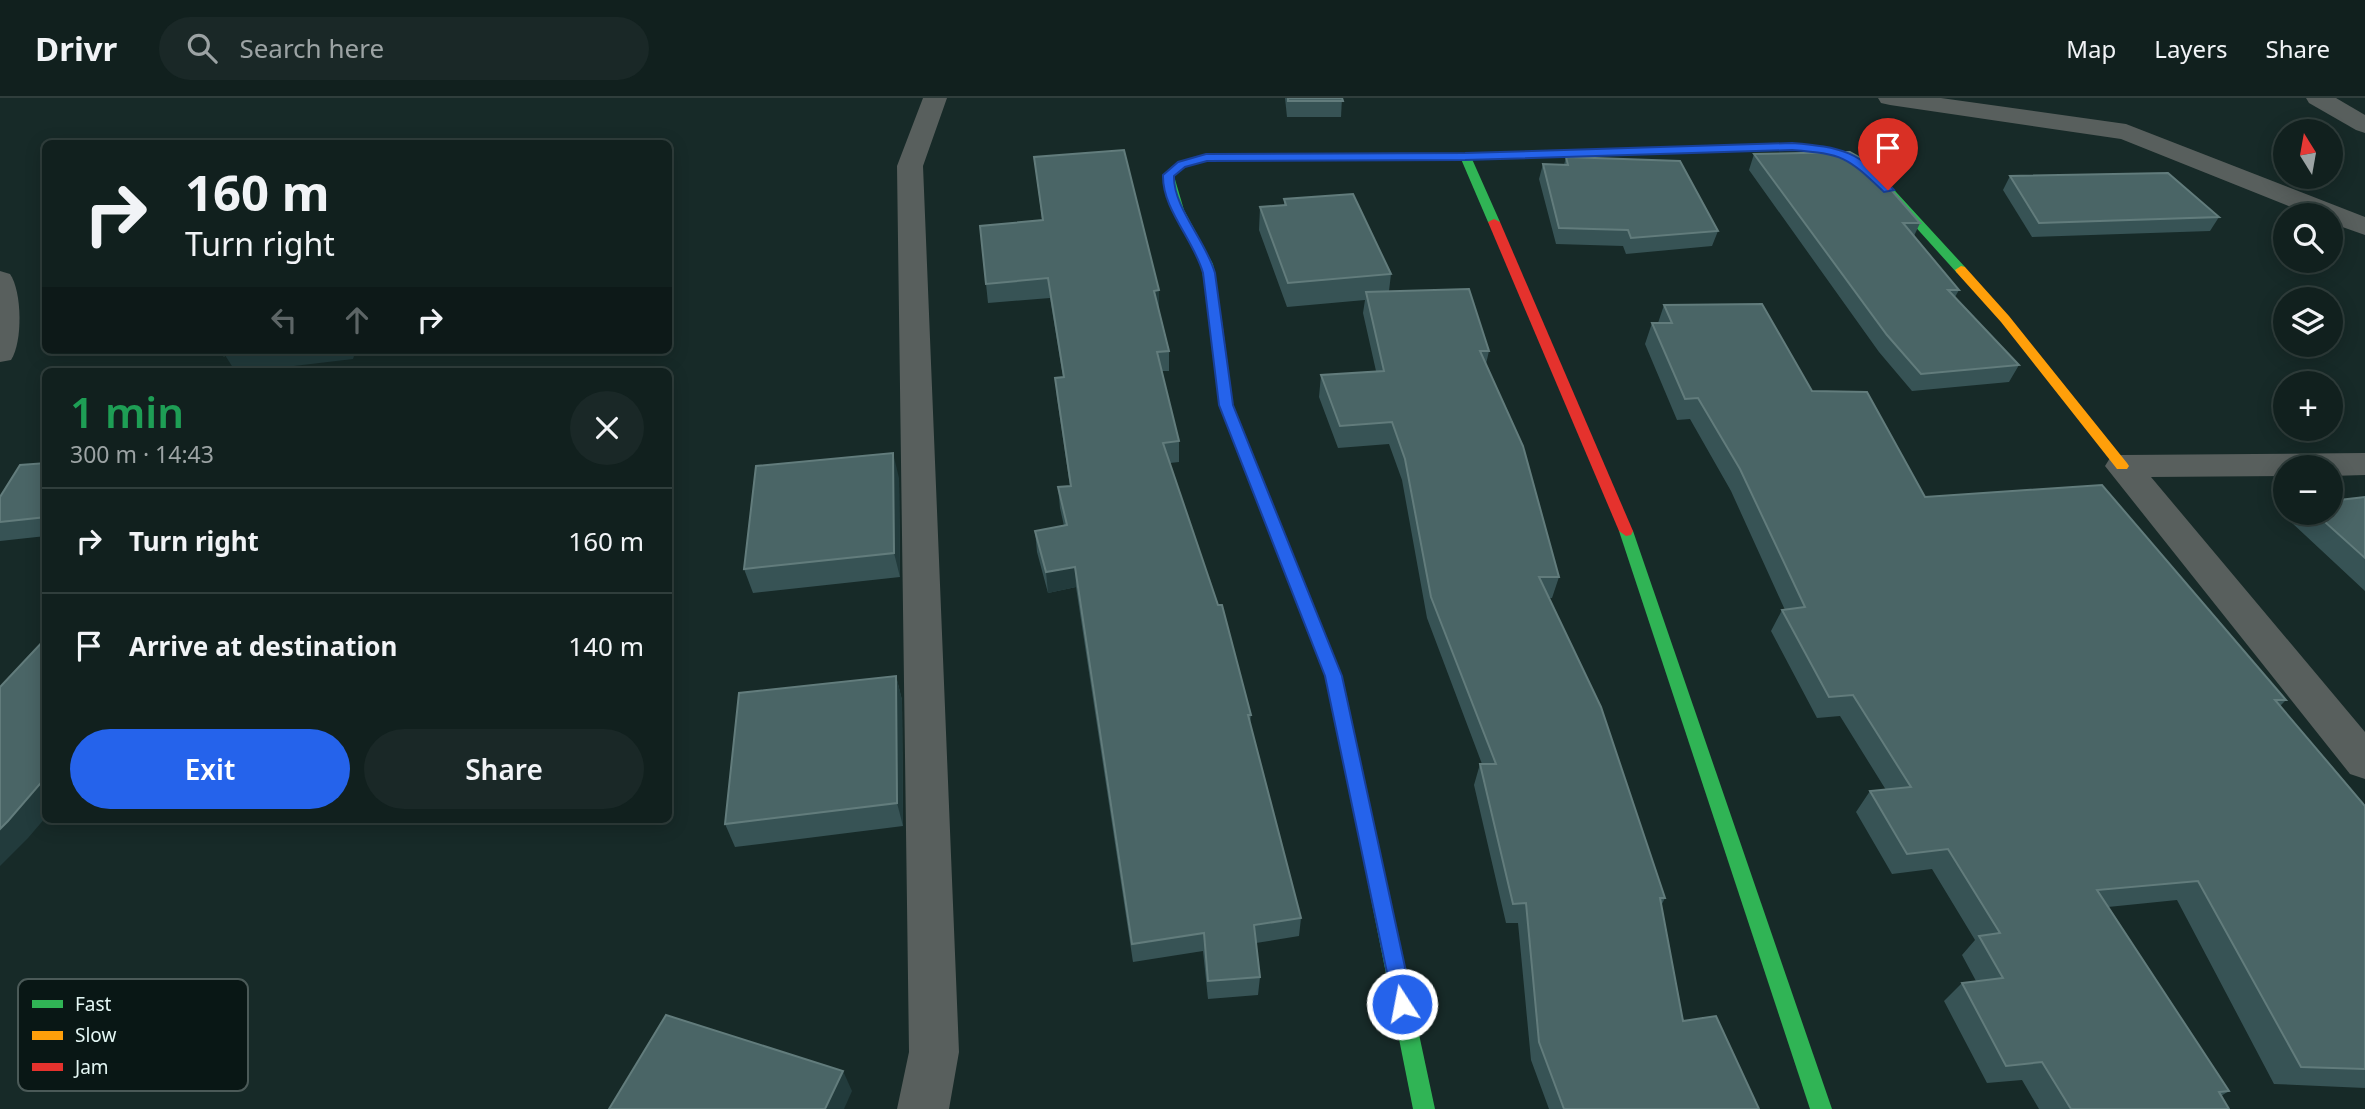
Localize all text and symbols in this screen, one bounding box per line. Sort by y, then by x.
search box [159,17,649,80]
text: Drivr [35,26,117,71]
icon: search [183,29,221,67]
text: Search here [239,30,384,66]
text: Map [2066,32,2116,65]
text: Layers [2154,32,2228,65]
text: Share [2266,32,2330,65]
pin [1858,118,1918,190]
north arrow [2273,119,2343,189]
map controls [2273,119,2343,525]
icon: arrive [1869,129,1907,167]
text: 160 m [185,159,330,225]
icon: right [70,168,161,259]
button: search [2273,203,2343,273]
text: Turn right [185,222,335,265]
button: layers [2273,287,2343,357]
icon: left [265,301,303,339]
icon: ahead [338,301,376,339]
icon: right [411,301,449,339]
button: + [2273,371,2343,441]
text: 1 min [70,383,184,440]
button: close [570,391,644,465]
text: 300 m · 14:43 [70,438,214,470]
button: − [2273,455,2343,525]
icon: right [70,522,108,560]
text: Turn right [129,523,259,559]
text: 160 m [568,523,644,559]
icon: arrive [70,627,108,665]
text: Arrive at destination [129,628,398,664]
text: 140 m [568,628,644,664]
button: Exit [70,729,350,809]
button: Share [364,729,644,809]
position arrow [1365,967,1439,1041]
legend [18,979,248,1091]
text: Fast [75,991,112,1017]
text: Slow [75,1022,116,1048]
text: Jam [73,1054,109,1080]

